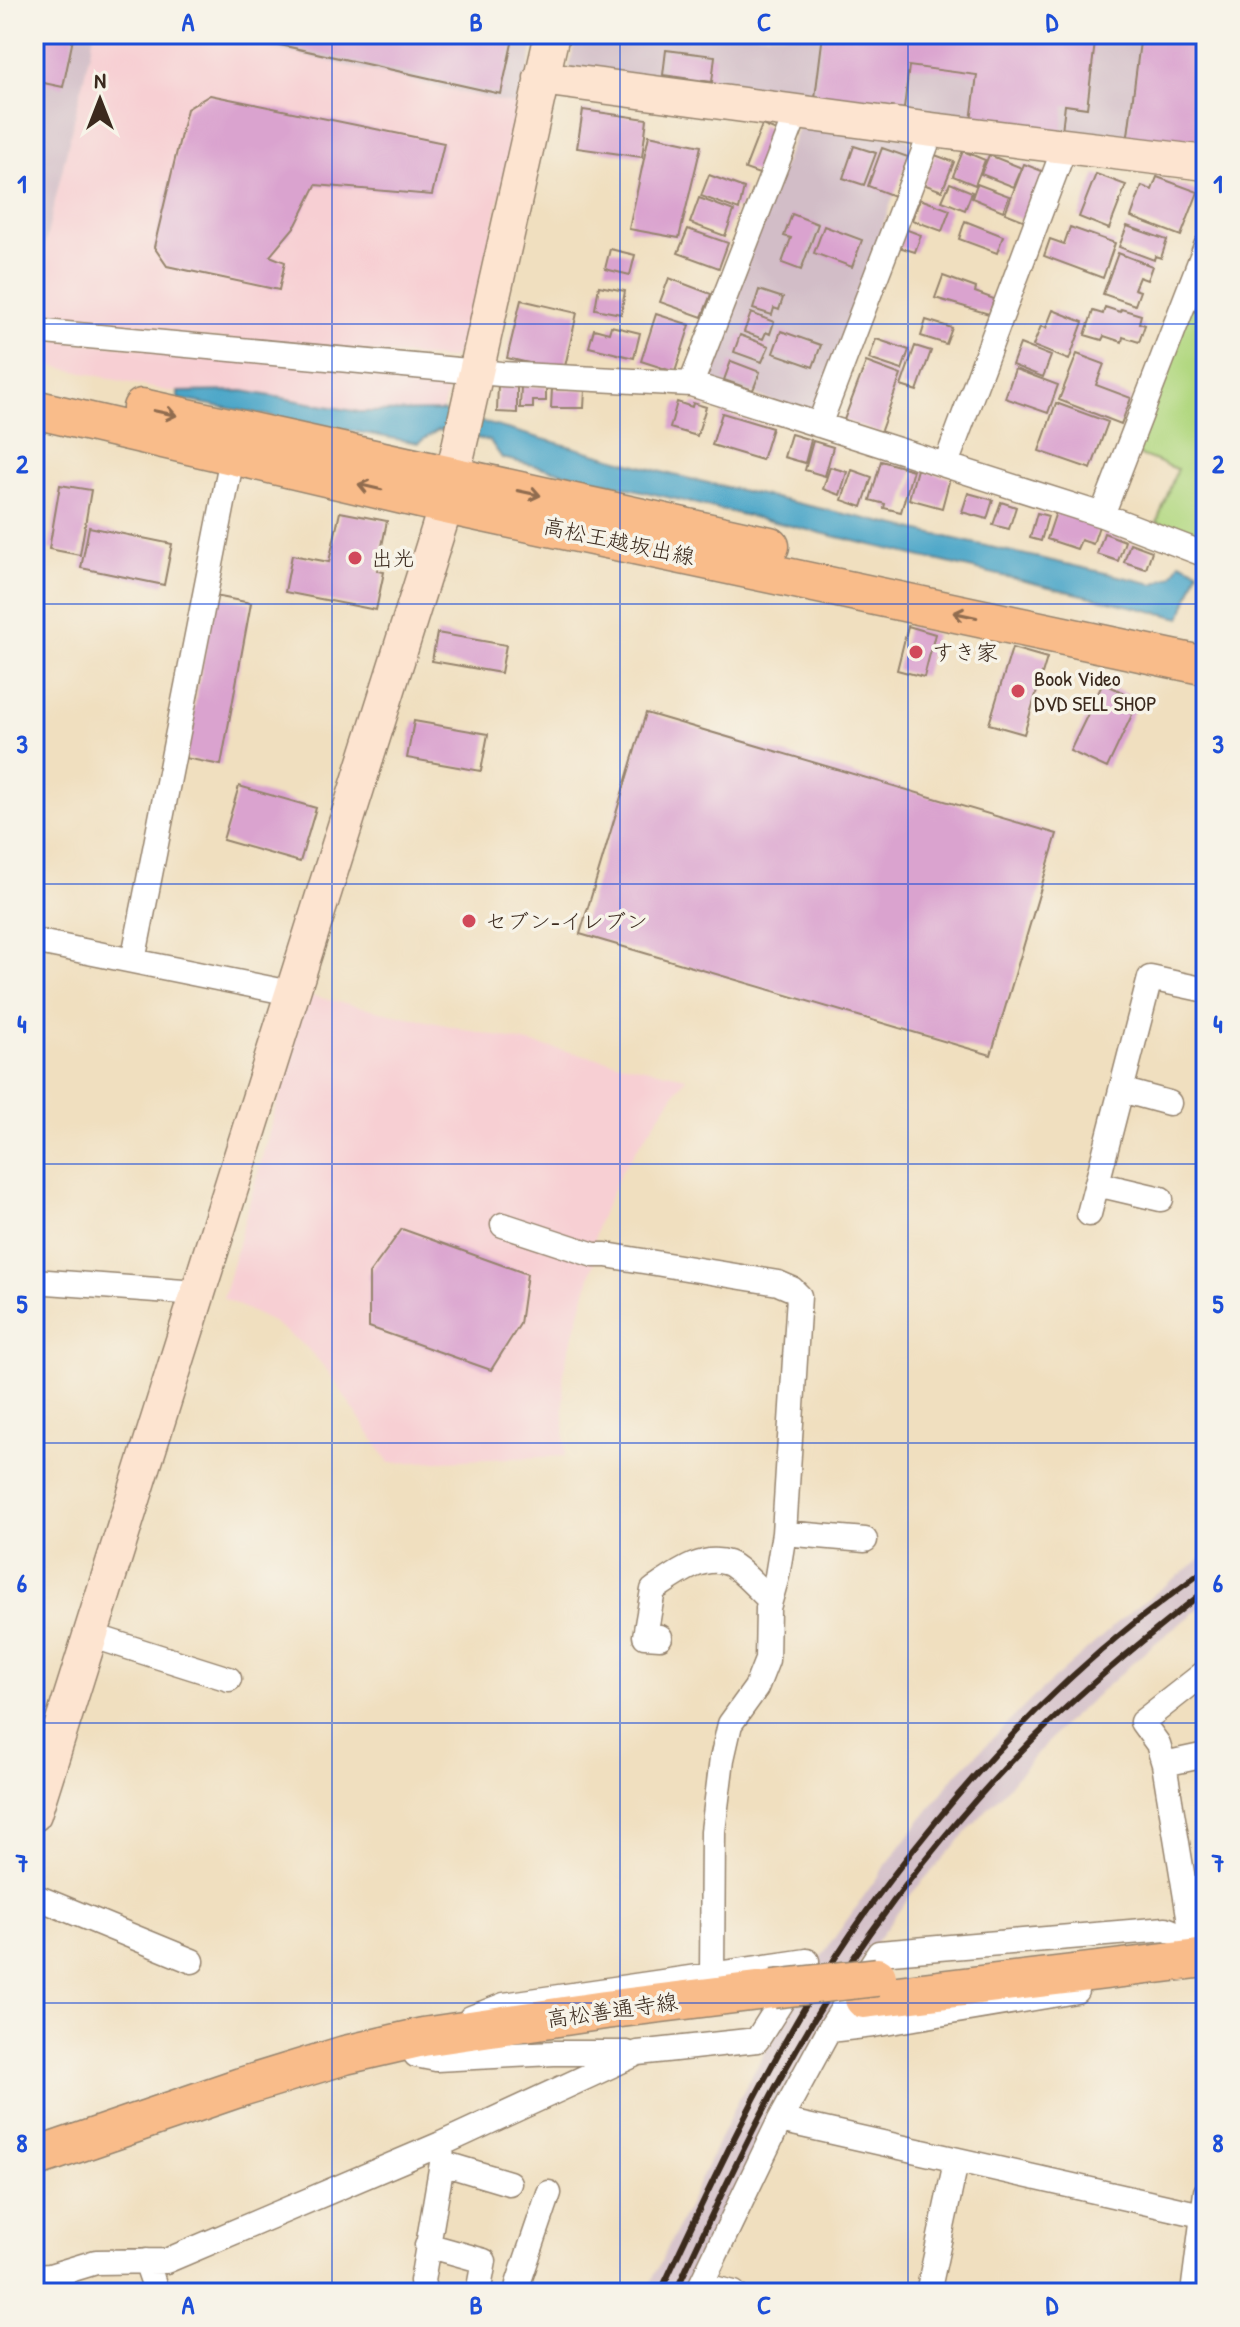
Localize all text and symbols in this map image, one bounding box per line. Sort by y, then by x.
text: A [182,4,195,39]
text: B [469,4,483,39]
text: C [757,4,771,39]
text: D [1046,4,1059,39]
north arrow [60,60,140,140]
text: N [94,65,106,95]
text: 1 [17,166,27,201]
text: 1 [1213,166,1223,201]
one-way arrow [152,406,177,421]
text: 2 [16,446,29,481]
text: 2 [1212,446,1225,481]
one-way arrow [357,479,383,494]
one-way arrow [516,486,542,501]
street label: 高松王越坂出線 [541,510,697,572]
place label: 出光 [371,543,415,573]
marker: 出光 [346,549,364,567]
one-way arrow [953,607,979,622]
place label: すき家 [932,637,998,667]
marker: すき家 [907,643,925,661]
place label: Book Video DVD SELL SHOP [1034,663,1157,718]
marker: Book Video DVD SELL SHOP [1009,682,1027,700]
text: 3 [16,726,28,761]
text: 3 [1212,726,1224,761]
place label: セブン-イレブン [485,906,648,936]
marker: セブン-イレブン [460,912,478,930]
text: 4 [17,1006,27,1041]
text: 4 [1213,1006,1223,1041]
text: 5 [17,1286,28,1321]
text: 5 [1213,1286,1224,1321]
text: 6 [17,1565,28,1600]
text: 6 [1213,1565,1224,1600]
text: 7 [15,1845,29,1880]
text: 7 [1211,1845,1225,1880]
street label: 高松善通寺線 [545,1986,679,2034]
text: 8 [16,2125,28,2160]
text: 8 [1212,2125,1224,2160]
text: A [182,2287,195,2322]
text: B [469,2287,483,2322]
text: C [757,2287,771,2322]
text: D [1046,2287,1059,2322]

